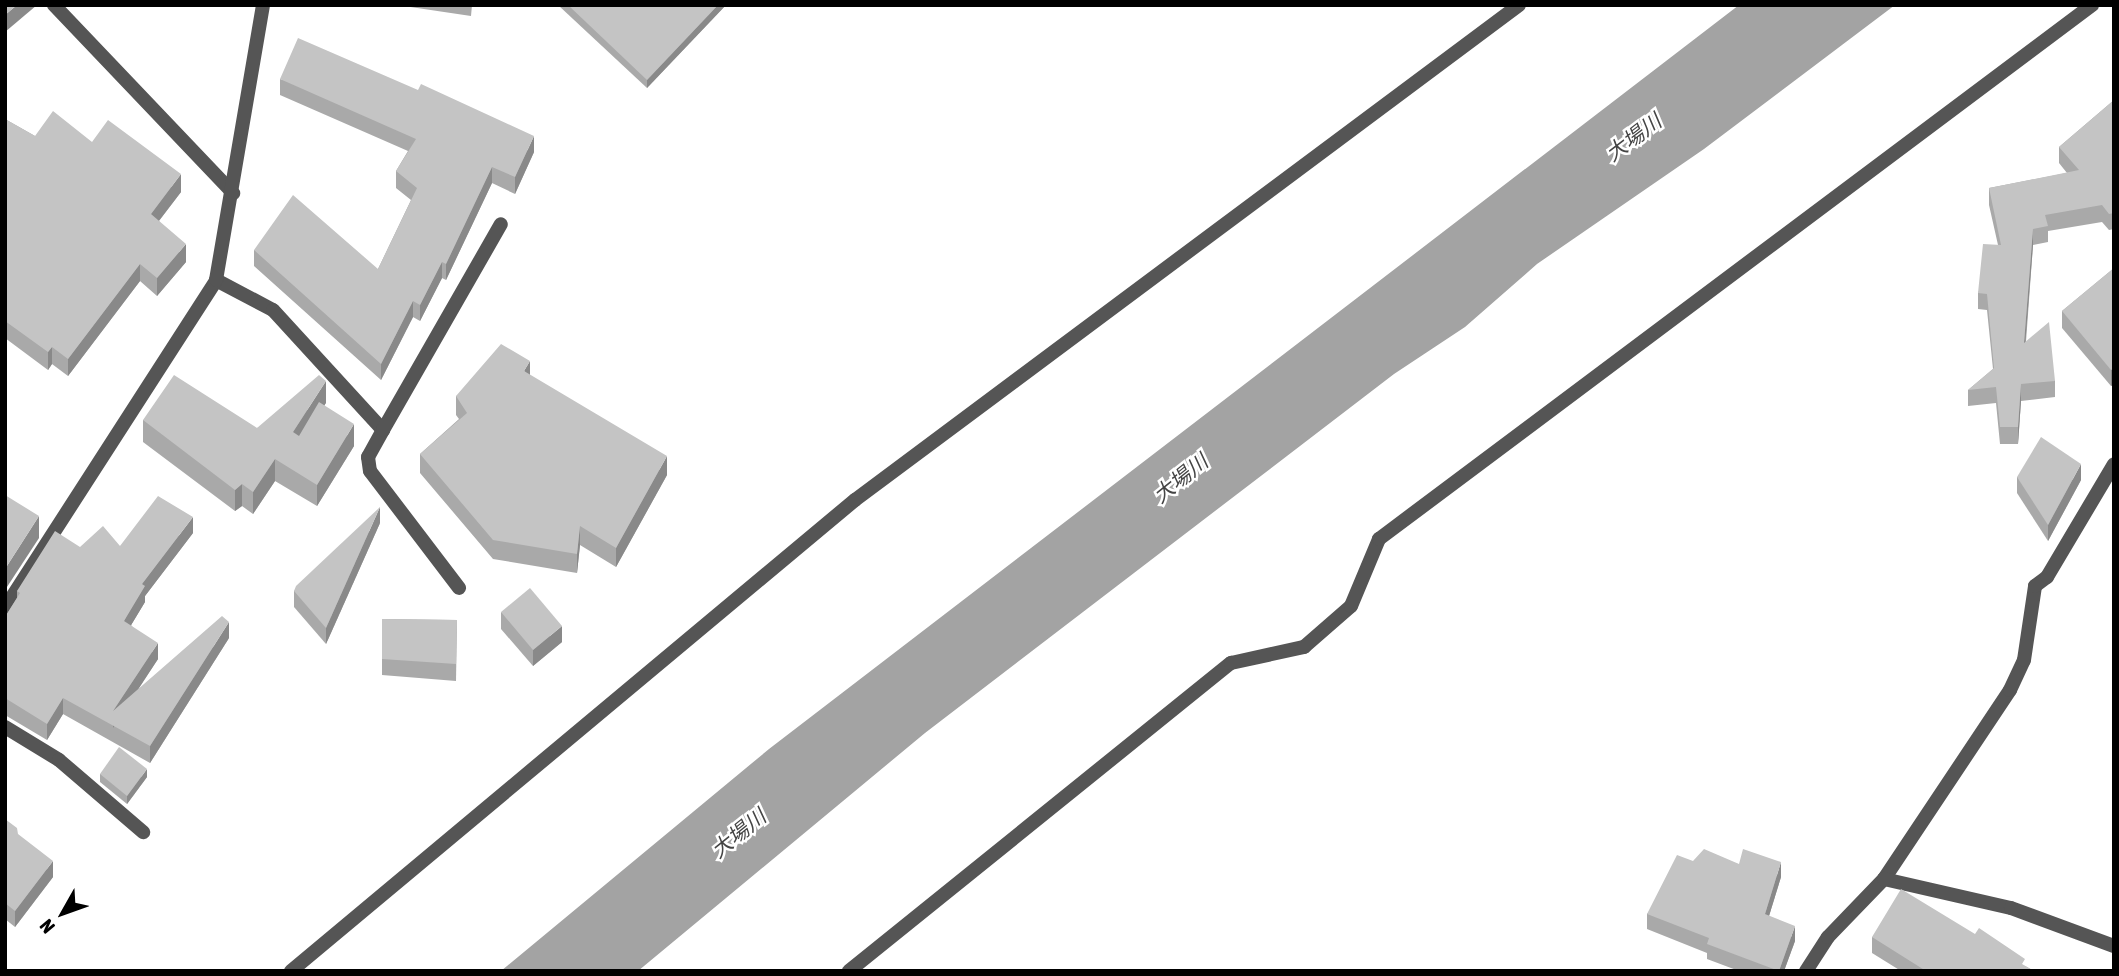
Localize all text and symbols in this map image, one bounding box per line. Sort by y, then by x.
water label: 大場川 [1600,108,1666,166]
water label: 大場川 [1148,448,1212,508]
water label: 大場川 [706,803,770,863]
north arrow [28,878,98,948]
text: N [35,915,59,938]

